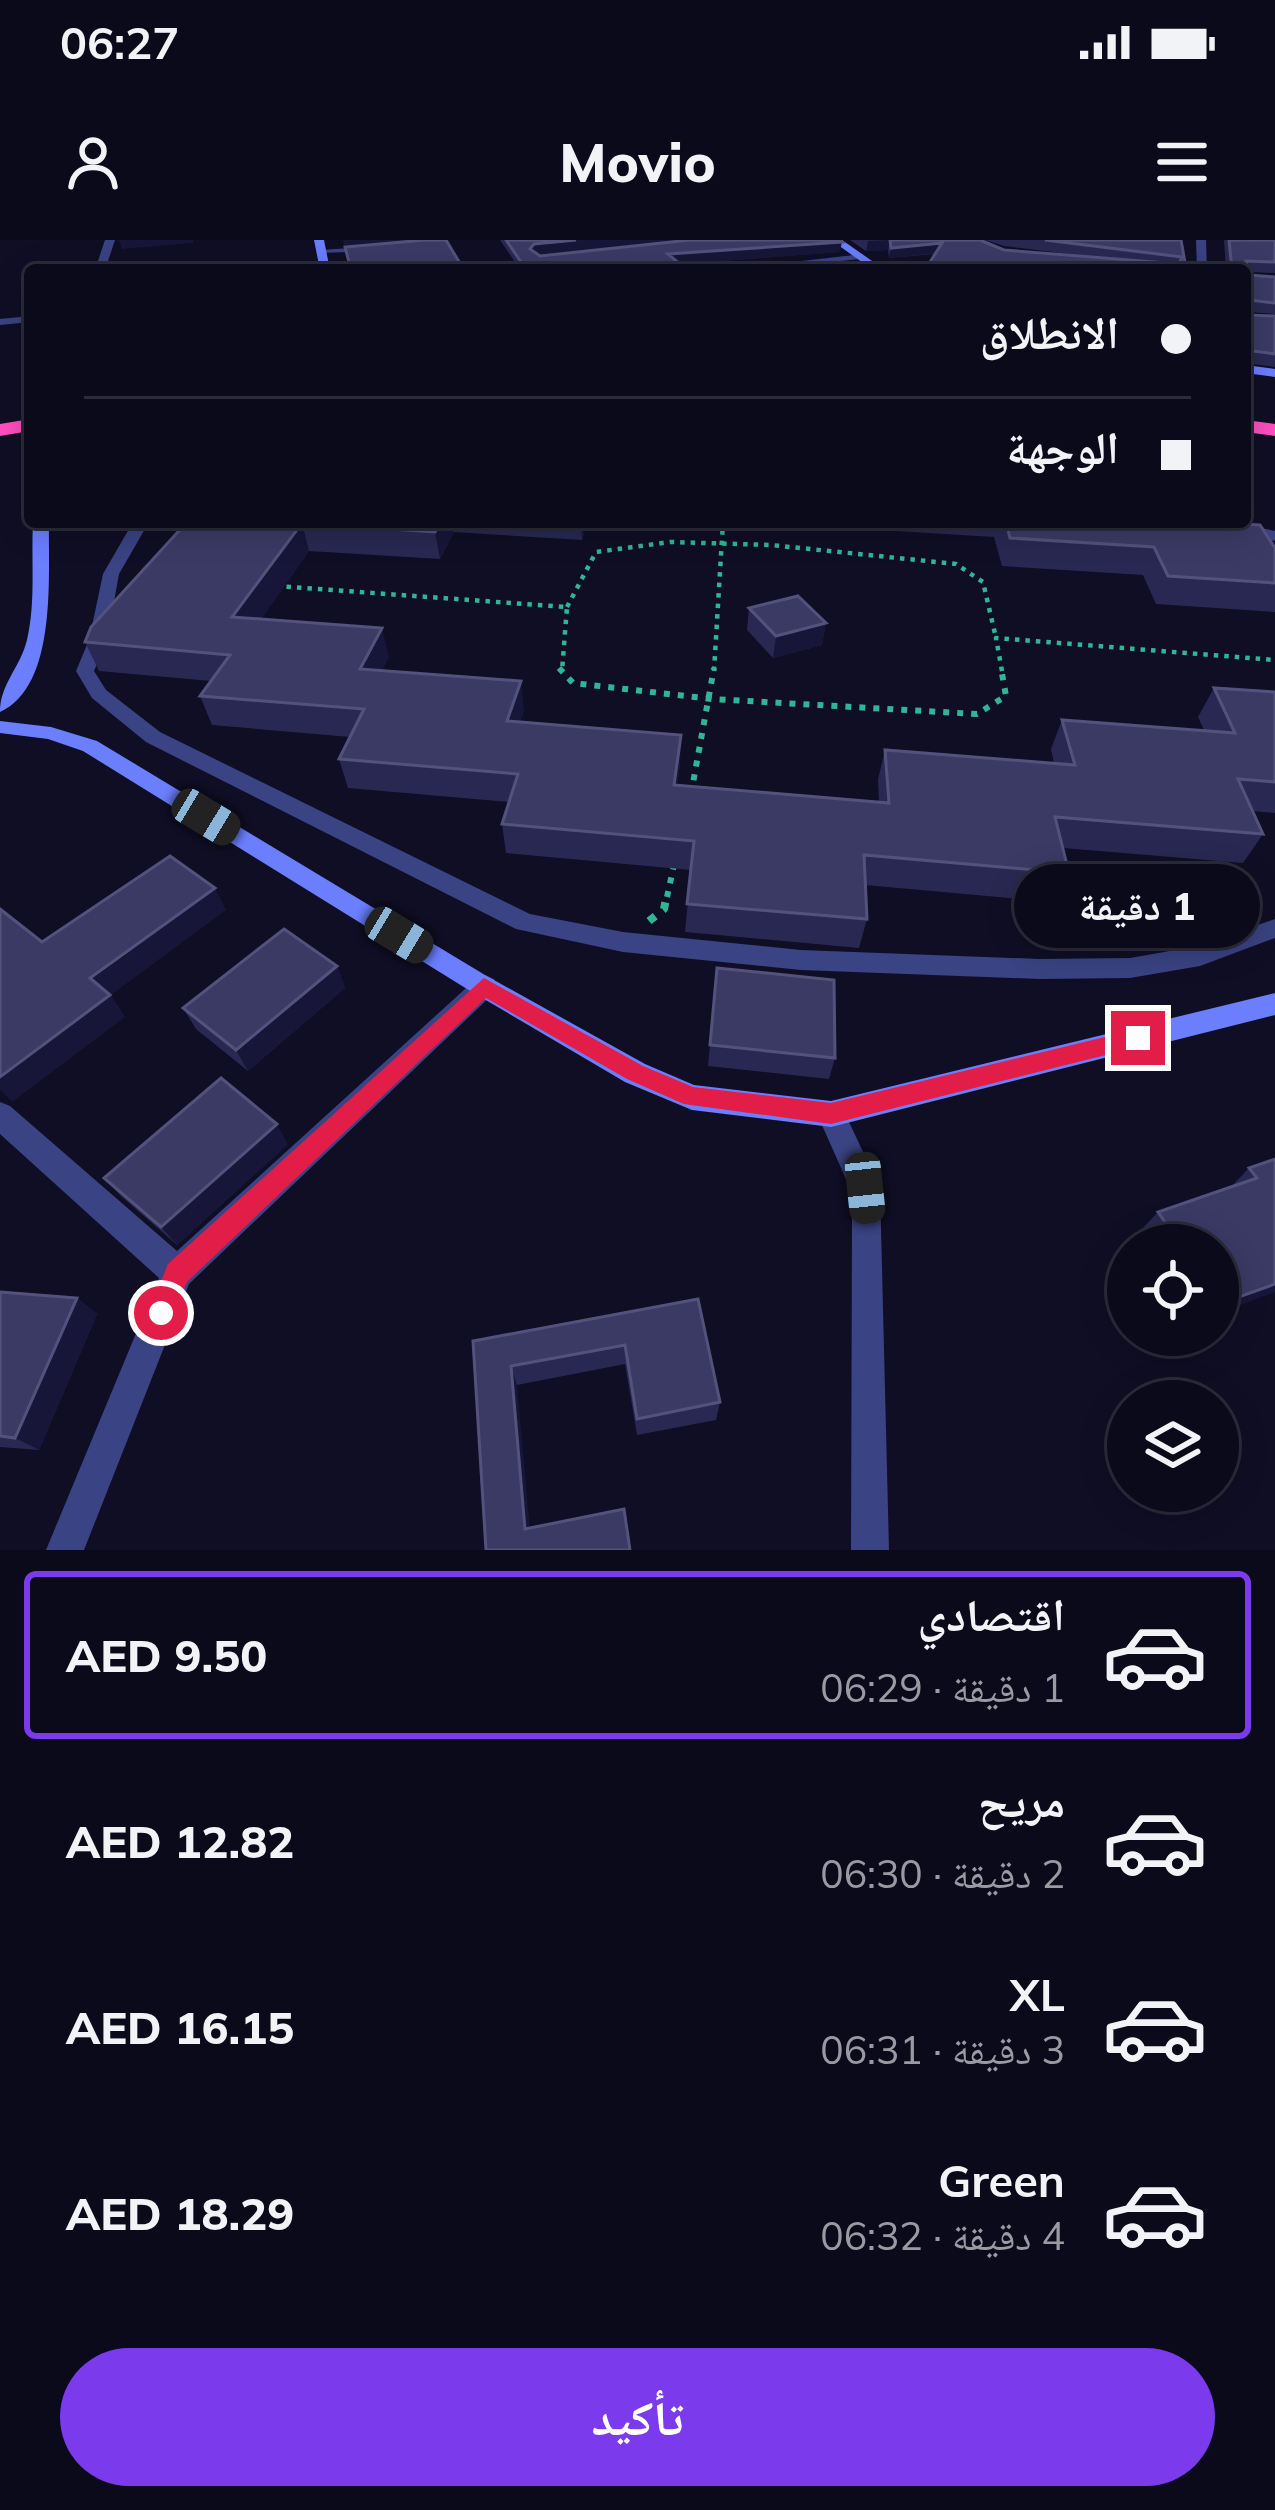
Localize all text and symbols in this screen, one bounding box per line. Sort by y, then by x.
text: 06:27 [60,14,179,70]
text: Movio [559,128,716,196]
icon: person [60,129,126,195]
icon: menu [1149,129,1215,195]
text: الانطلاق [980,304,1119,360]
text: الوجهة [1006,419,1119,475]
car [166,783,246,851]
callout: 1 دقيقة [1015,864,1261,948]
text: 1 دقيقة [1079,881,1195,930]
car [359,901,439,969]
route end [1111,1011,1165,1065]
car [843,1150,887,1226]
map controls [1107,1224,1239,1512]
button: locate [1107,1224,1239,1356]
route start [134,1286,188,1340]
button: layers [1107,1380,1239,1512]
text: اقتصادي [918,1586,1065,1642]
icon: car [1101,1601,1209,1709]
text: AED 9.50 [66,1627,267,1683]
text: 1 دقيقة · 06:29 [820,1663,1065,1712]
text: مريح [978,1772,1065,1828]
icon: car [1101,1787,1209,1895]
text: AED 12.82 [66,1813,294,1869]
text: 2 دقيقة · 06:30 [820,1849,1065,1898]
text: XL [1010,1966,1065,2022]
icon: car [1101,1973,1209,2081]
text: AED 16.15 [66,1999,294,2055]
text: 3 دقيقة · 06:31 [820,2025,1065,2074]
text: Green [938,2152,1065,2208]
icon: car [1101,2159,1209,2267]
text: AED 18.29 [66,2185,294,2241]
text: 4 دقيقة · 06:32 [820,2211,1065,2260]
button: تأكيد [60,2348,1215,2486]

